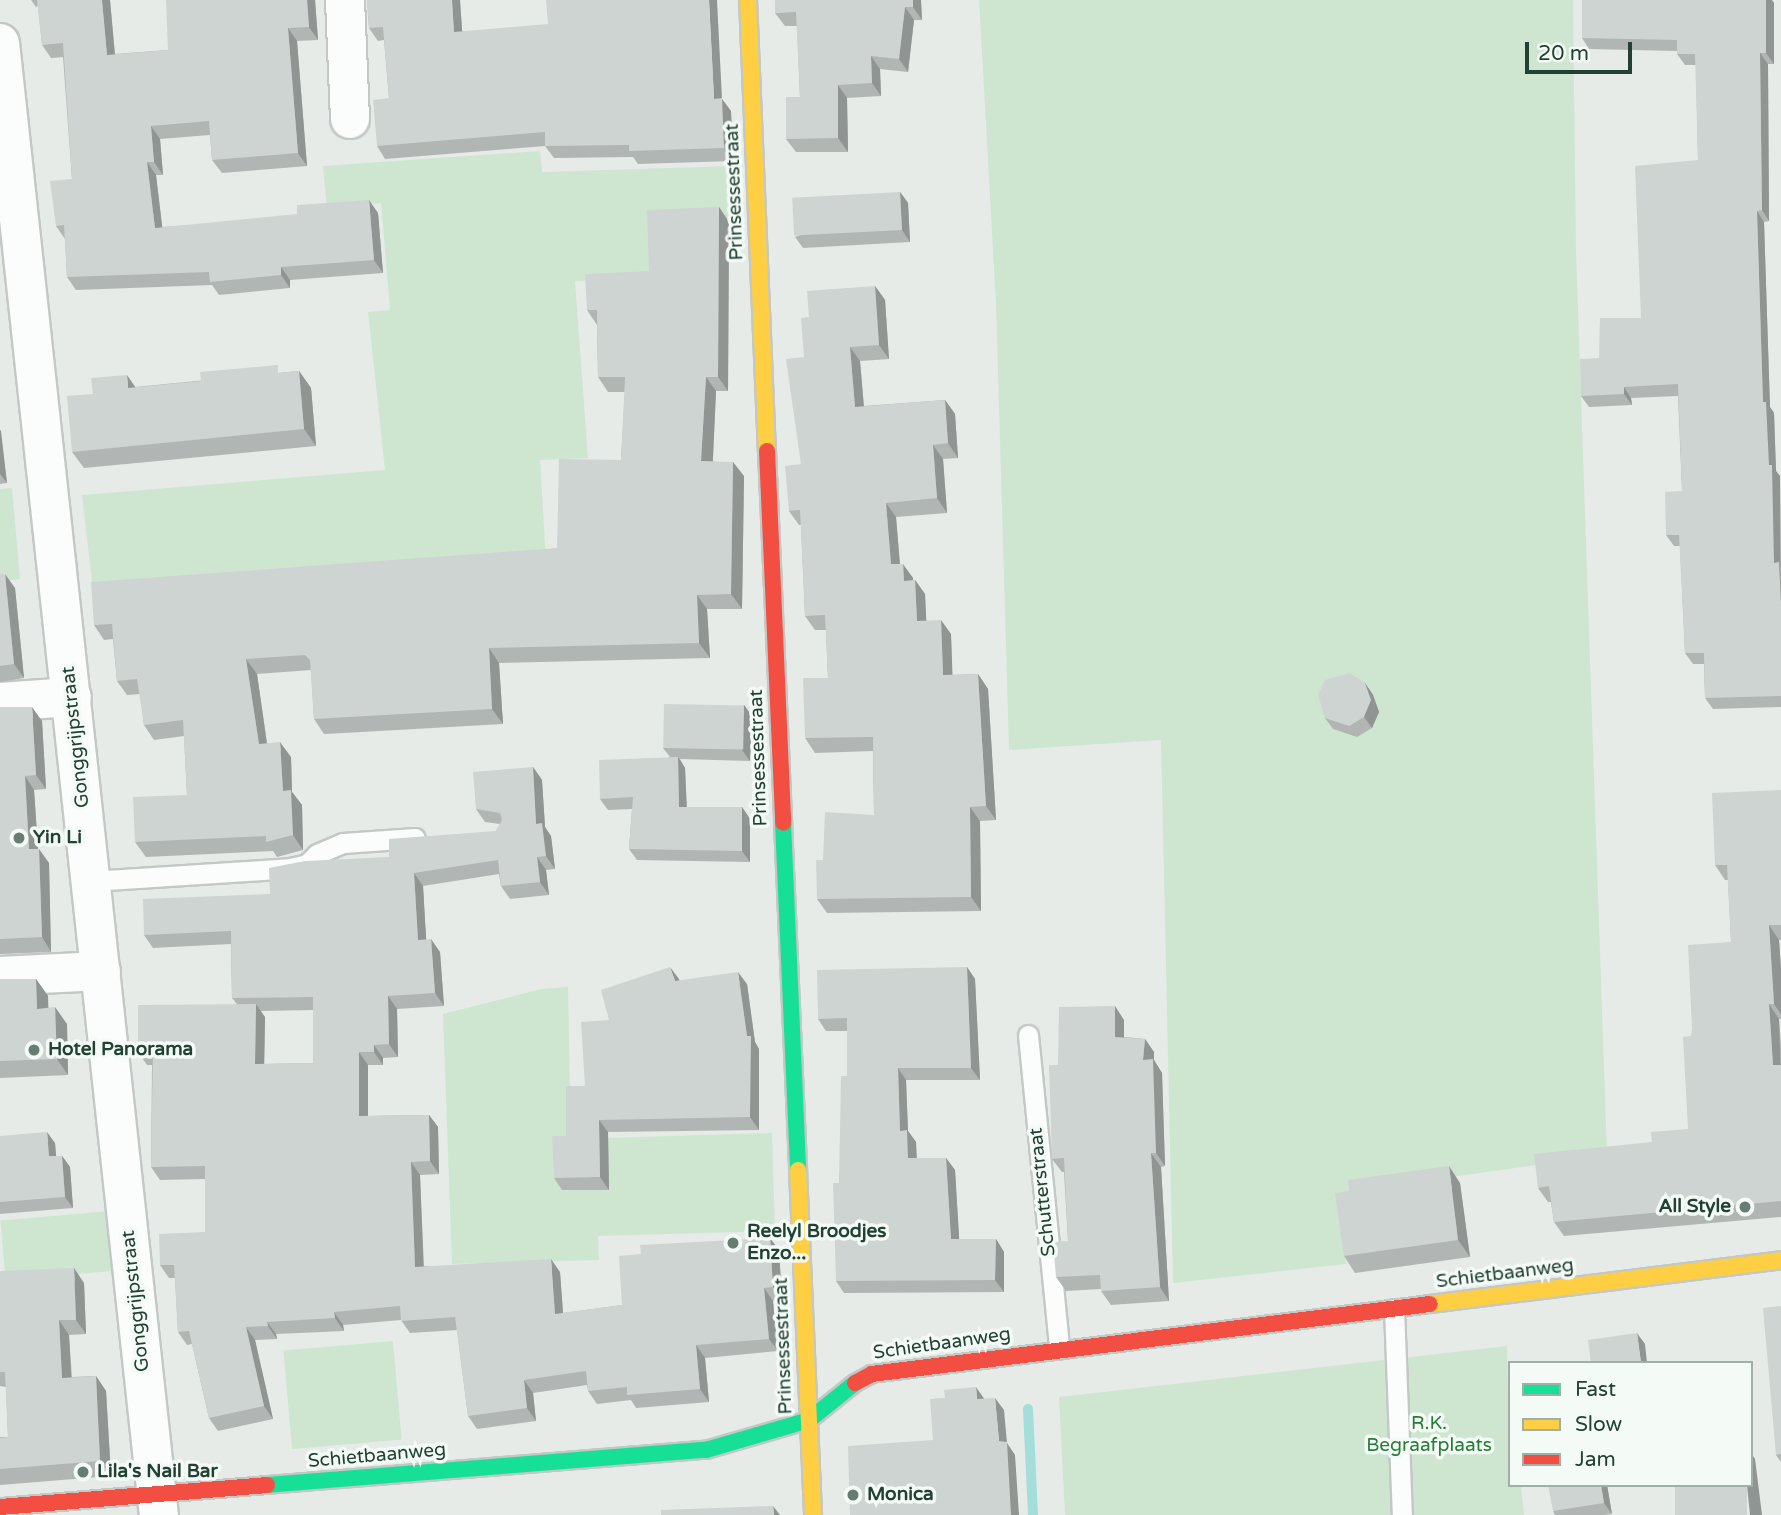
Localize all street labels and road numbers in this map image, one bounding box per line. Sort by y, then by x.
street label: Prinsessestraat [721,123,749,261]
street label: Gonggrijpstraat [57,665,95,809]
street label: Prinsessestraat [745,689,773,827]
street label: Schutterstraat [1025,1127,1061,1257]
street label: Gonggrijpstraat [117,1229,155,1373]
street label: Schietbaanweg [1435,1254,1575,1294]
street label: Prinsessestraat [770,1277,798,1415]
street label: Schietbaanweg [872,1323,1012,1365]
street label: Schietbaanweg [307,1439,447,1473]

